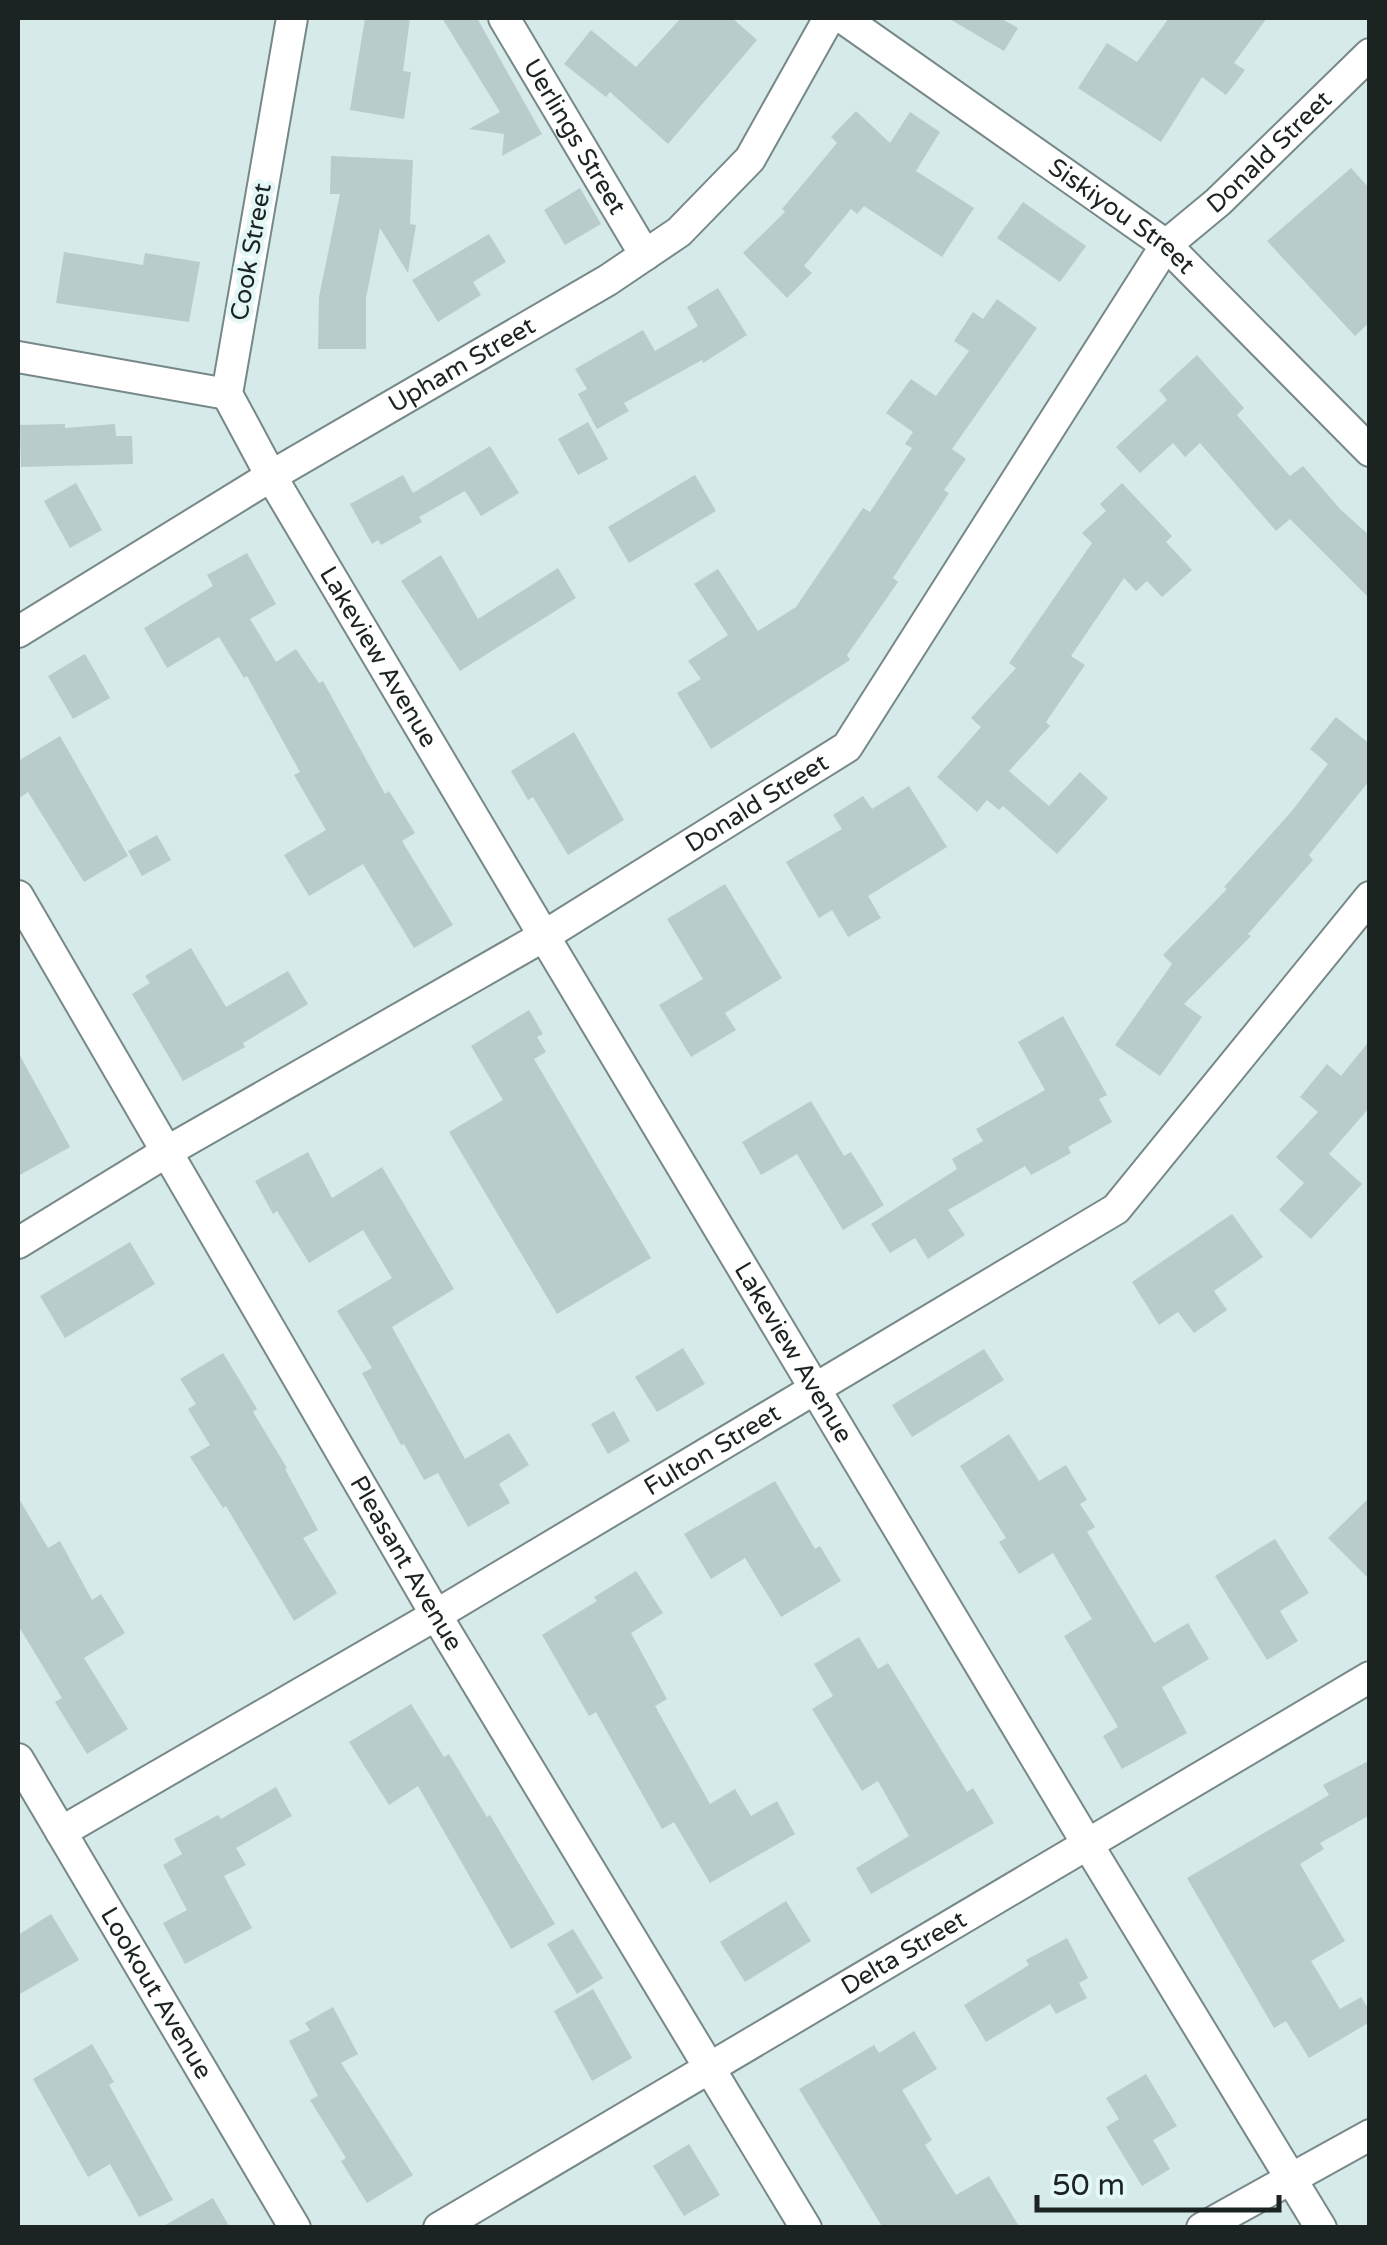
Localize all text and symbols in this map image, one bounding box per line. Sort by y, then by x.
street label: Uerlings Street [517,53,633,220]
street label: Donald Street [1201,84,1338,220]
street label: Siskiyou Street [1043,152,1201,281]
street label: Cook Street [224,181,278,323]
street label: Upham Street [383,310,541,419]
street label: Lakeview Avenue [313,561,444,753]
street label: Donald Street [680,747,834,859]
street label: Lakeview Avenue [728,1257,859,1448]
street label: Fulton Street [639,1398,786,1502]
street label: Pleasant Avenue [343,1470,469,1656]
street label: Lookout Avenue [94,1902,219,2084]
street label: Delta Street [836,1904,972,2002]
scale bar [1037,2150,1280,2212]
text: 50 m [1052,2167,1125,2204]

